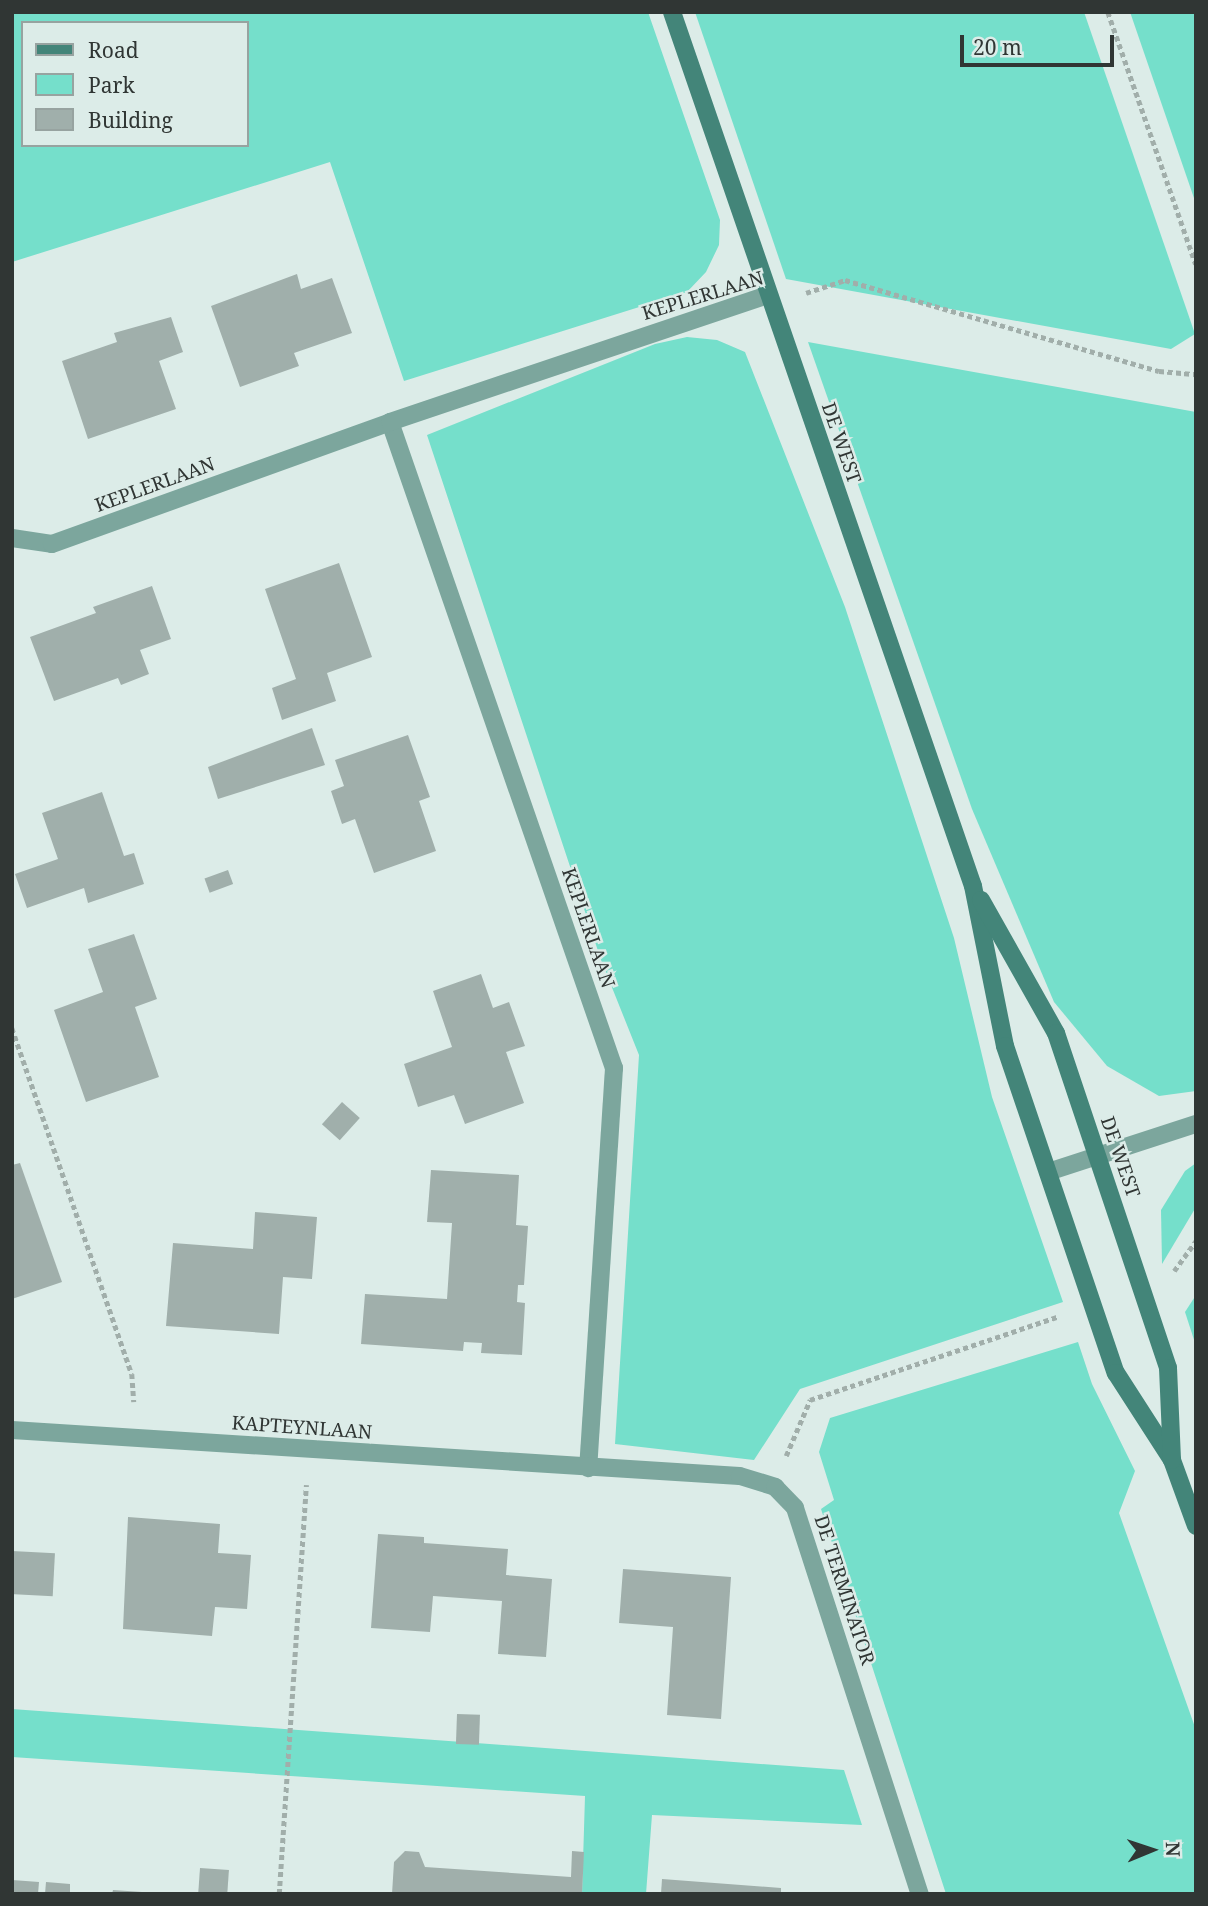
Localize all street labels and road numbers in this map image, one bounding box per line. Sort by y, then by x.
street label: KEPLERLAAN [639,267,767,325]
street label: DE WEST [817,400,865,486]
street label: KEPLERLAAN [92,453,218,517]
street label: KEPLERLAAN [557,865,619,991]
street label: DE WEST [1096,1114,1144,1200]
street label: KAPTEYNLAAN [231,1412,373,1444]
street label: DE TERMINATOR [809,1512,879,1668]

